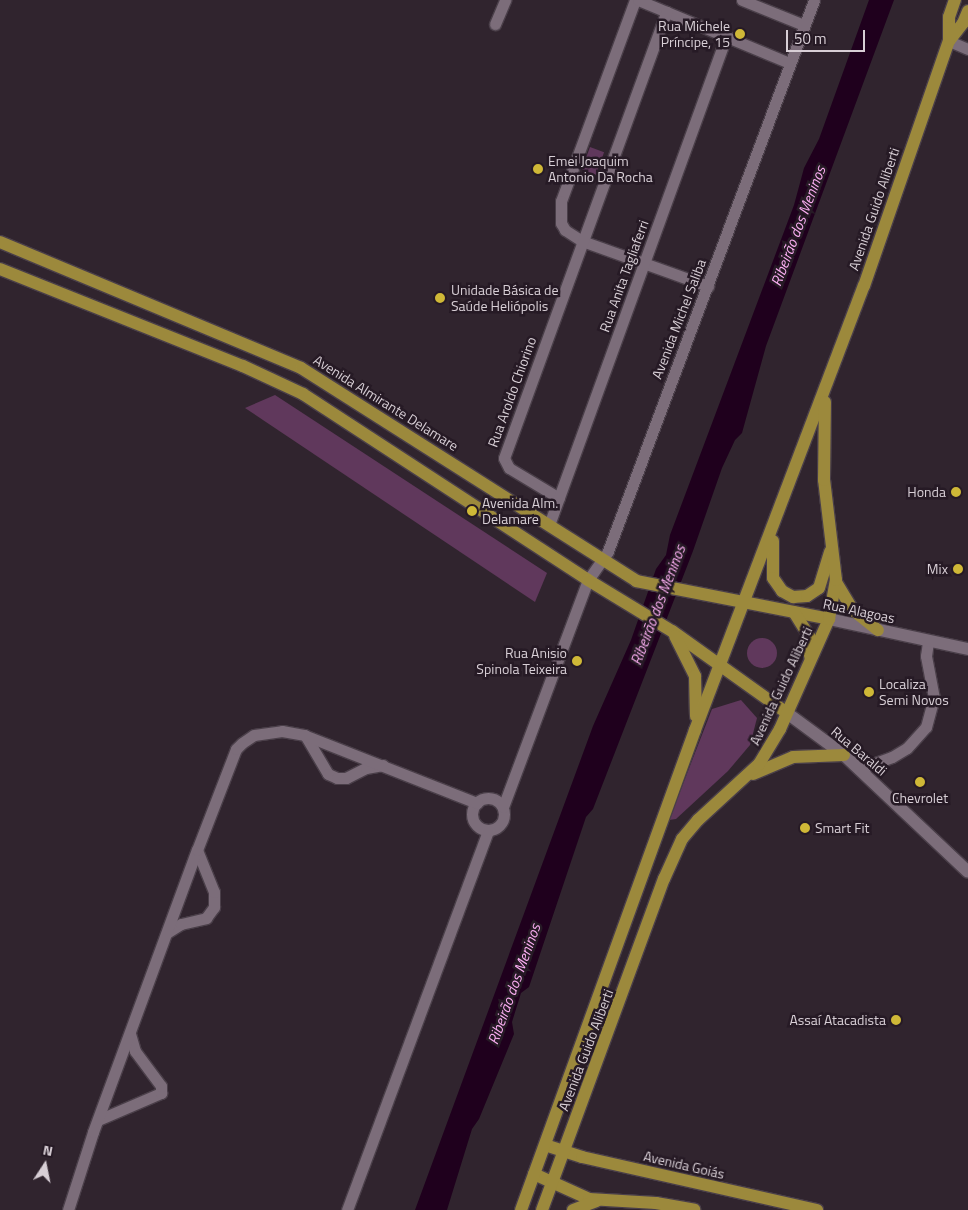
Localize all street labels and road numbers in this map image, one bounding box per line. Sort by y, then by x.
street label: Avenida Guido Aliberti [845,145,903,273]
street label: Rua Anita Tagliaferri [596,218,652,334]
street label: Avenida Michel Saliba [648,257,710,381]
street label: Rua Aroldo Chiorino [484,335,540,449]
street label: Avenida Almirante Delamare [311,352,461,454]
street label: Rua Alagoas [822,595,896,627]
street label: Avenida Guido Aliberti [746,624,816,748]
street label: Rua Baraldi [828,723,890,779]
street label: Avenida Guido Aliberti [555,987,617,1113]
street label: Avenida Goiás [642,1148,726,1182]

